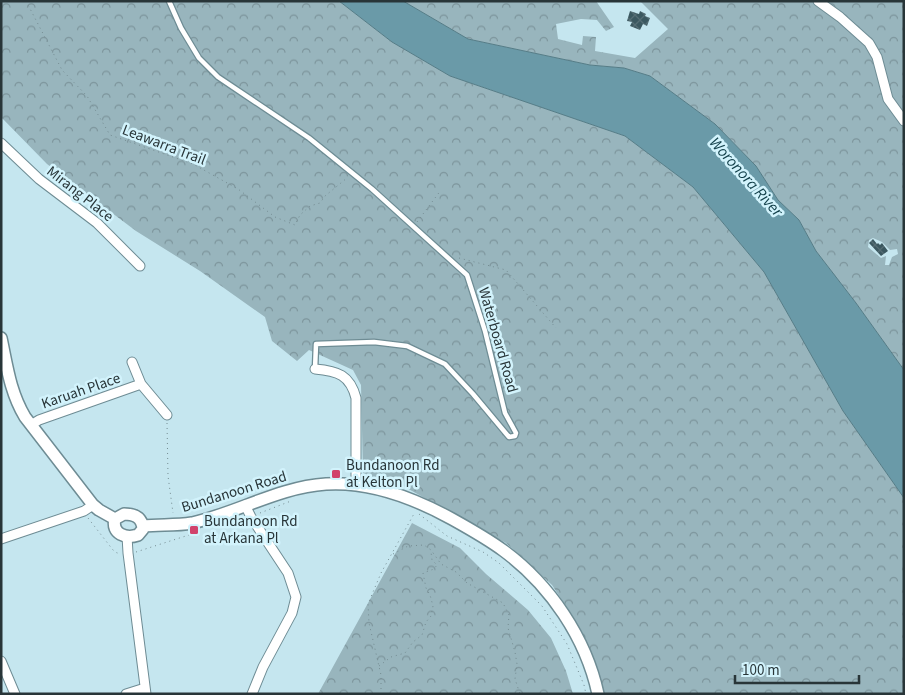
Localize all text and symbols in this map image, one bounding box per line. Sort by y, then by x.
street label: Leawarra Trail [119,119,209,171]
water label: Woronora River [704,132,789,223]
street label: Mirang Place [42,161,118,227]
street label: Waterboard Road [473,285,523,395]
street label: Karuah Place [39,368,123,414]
place label: Bundanoon Rd at Kelton Pl [346,455,439,493]
street label: Bundanoon Road [179,466,289,518]
marker: Bundanoon Rd at Kelton Pl [330,468,342,480]
place label: Bundanoon Rd at Arkana Pl [204,511,297,549]
marker: Bundanoon Rd at Arkana Pl [188,524,200,536]
scale bar [735,652,859,684]
text: 100 m [742,660,780,681]

